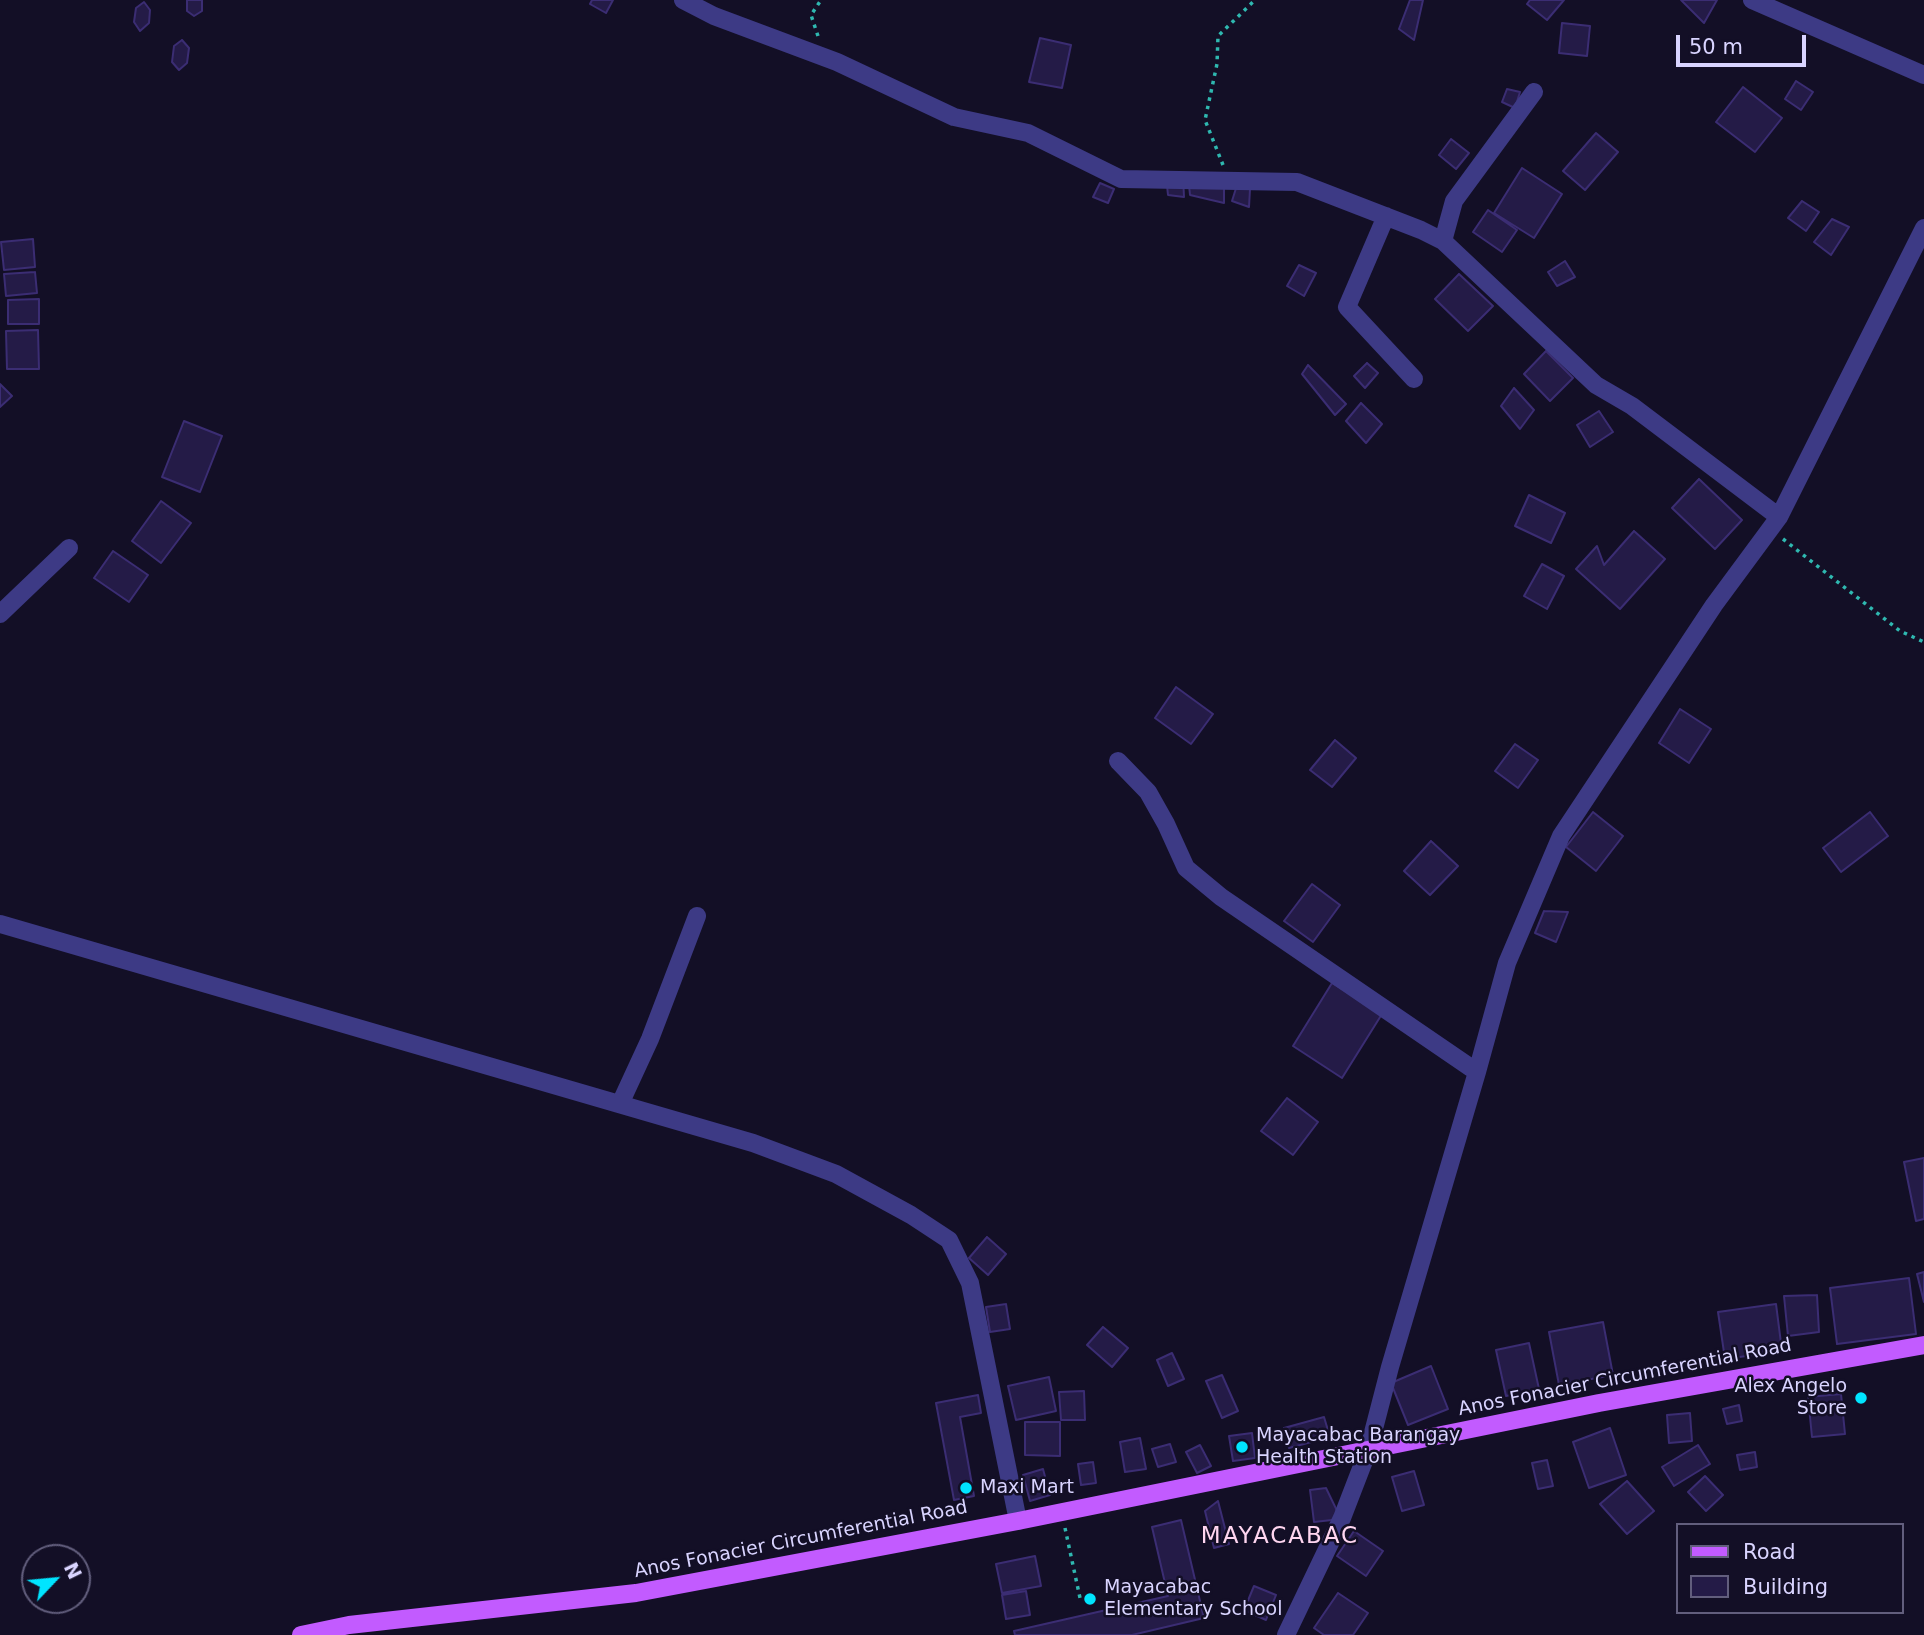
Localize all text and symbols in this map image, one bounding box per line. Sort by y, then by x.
scale bar [1679,21,1808,65]
text: 50 m [1689,35,1743,59]
street label: Anos Fonacier Circumferential Road [1456,1334,1794,1422]
place label: Alex Angelo Store [1734,1376,1847,1420]
marker: Alex Angelo Store [1853,1390,1869,1406]
place label: Mayacabac Barangay Health Station [1256,1425,1460,1469]
marker: Mayacabac Barangay Health Station [1234,1439,1250,1455]
place label: Maxi Mart [980,1477,1074,1499]
marker: Maxi Mart [958,1480,974,1496]
street label: Anos Fonacier Circumferential Road [632,1496,970,1584]
district label: MAYACABAC [1202,1523,1358,1551]
legend [1675,1523,1903,1614]
text: Road [1743,1540,1796,1564]
north arrow [21,1544,91,1614]
text: N [60,1559,86,1583]
text: Building [1743,1575,1828,1599]
place label: Mayacabac Elementary School [1104,1577,1282,1621]
marker: Mayacabac Elementary School [1082,1591,1098,1607]

